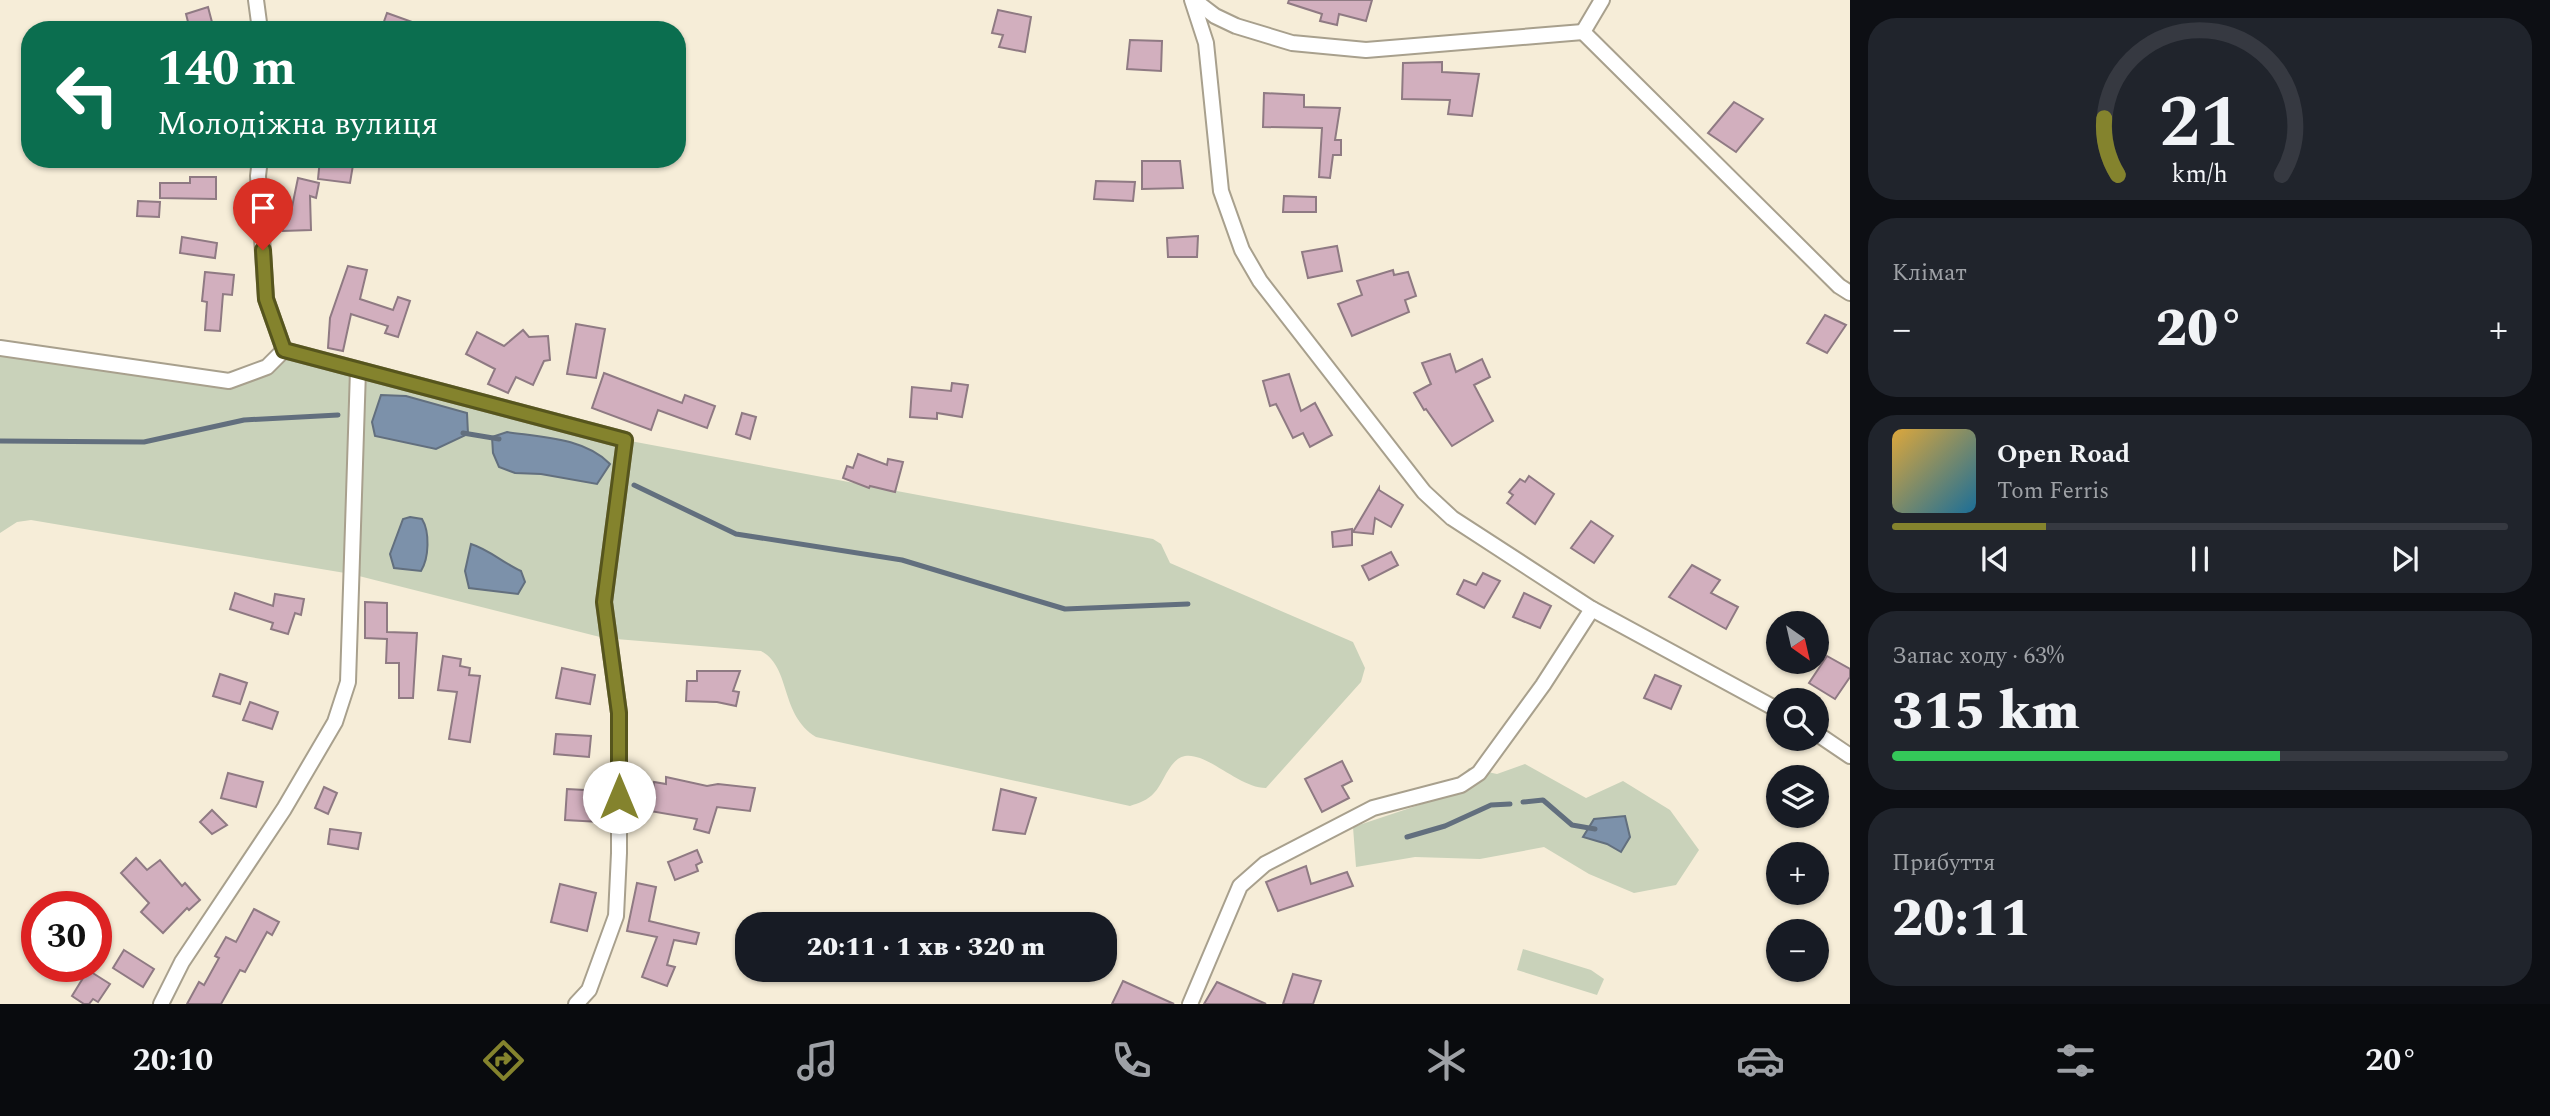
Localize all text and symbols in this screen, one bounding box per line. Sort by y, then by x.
text: 140 m [157,32,296,107]
icon: left [42,49,133,140]
text: 21 [2159,68,2241,179]
text: Молодіжна вулиця [157,100,438,149]
text: km/h [2172,156,2228,194]
pin [233,178,293,250]
icon: arrive [244,189,282,227]
text: Клімат [1892,256,1967,291]
text: 20° [2156,290,2244,369]
text: − [1892,301,1911,359]
text: + [2489,301,2508,359]
text: Open Road [1997,434,2130,474]
text: Tom Ferris [1997,474,2109,509]
icon: previous [1976,540,2014,578]
icon: pause [2181,540,2219,578]
icon: next [2386,540,2424,578]
north arrow [1766,611,1829,674]
map controls [1766,611,1829,982]
text: Запас ходу · 63% [1892,639,2064,674]
text: 315 km [1892,673,2080,752]
button: search [1766,688,1829,751]
position arrow [582,760,656,834]
button: layers [1766,765,1829,828]
button: + [1766,842,1829,905]
text: Прибуття [1892,846,1995,881]
text: 20:11 [1892,880,2031,959]
speed limit sign: 30 [21,891,112,982]
button: − [1766,919,1829,982]
text: 20:11 · 1 хв · 320 m [807,927,1045,967]
text: 20:10 [133,1036,213,1085]
icon: directions [479,1036,528,1085]
icon: music [793,1036,842,1085]
icon: phone [1107,1036,1156,1085]
icon: climate [1422,1036,1471,1085]
icon: car [1736,1036,1785,1085]
icon: filters [2051,1036,2100,1085]
text: 20° [2365,1036,2417,1085]

